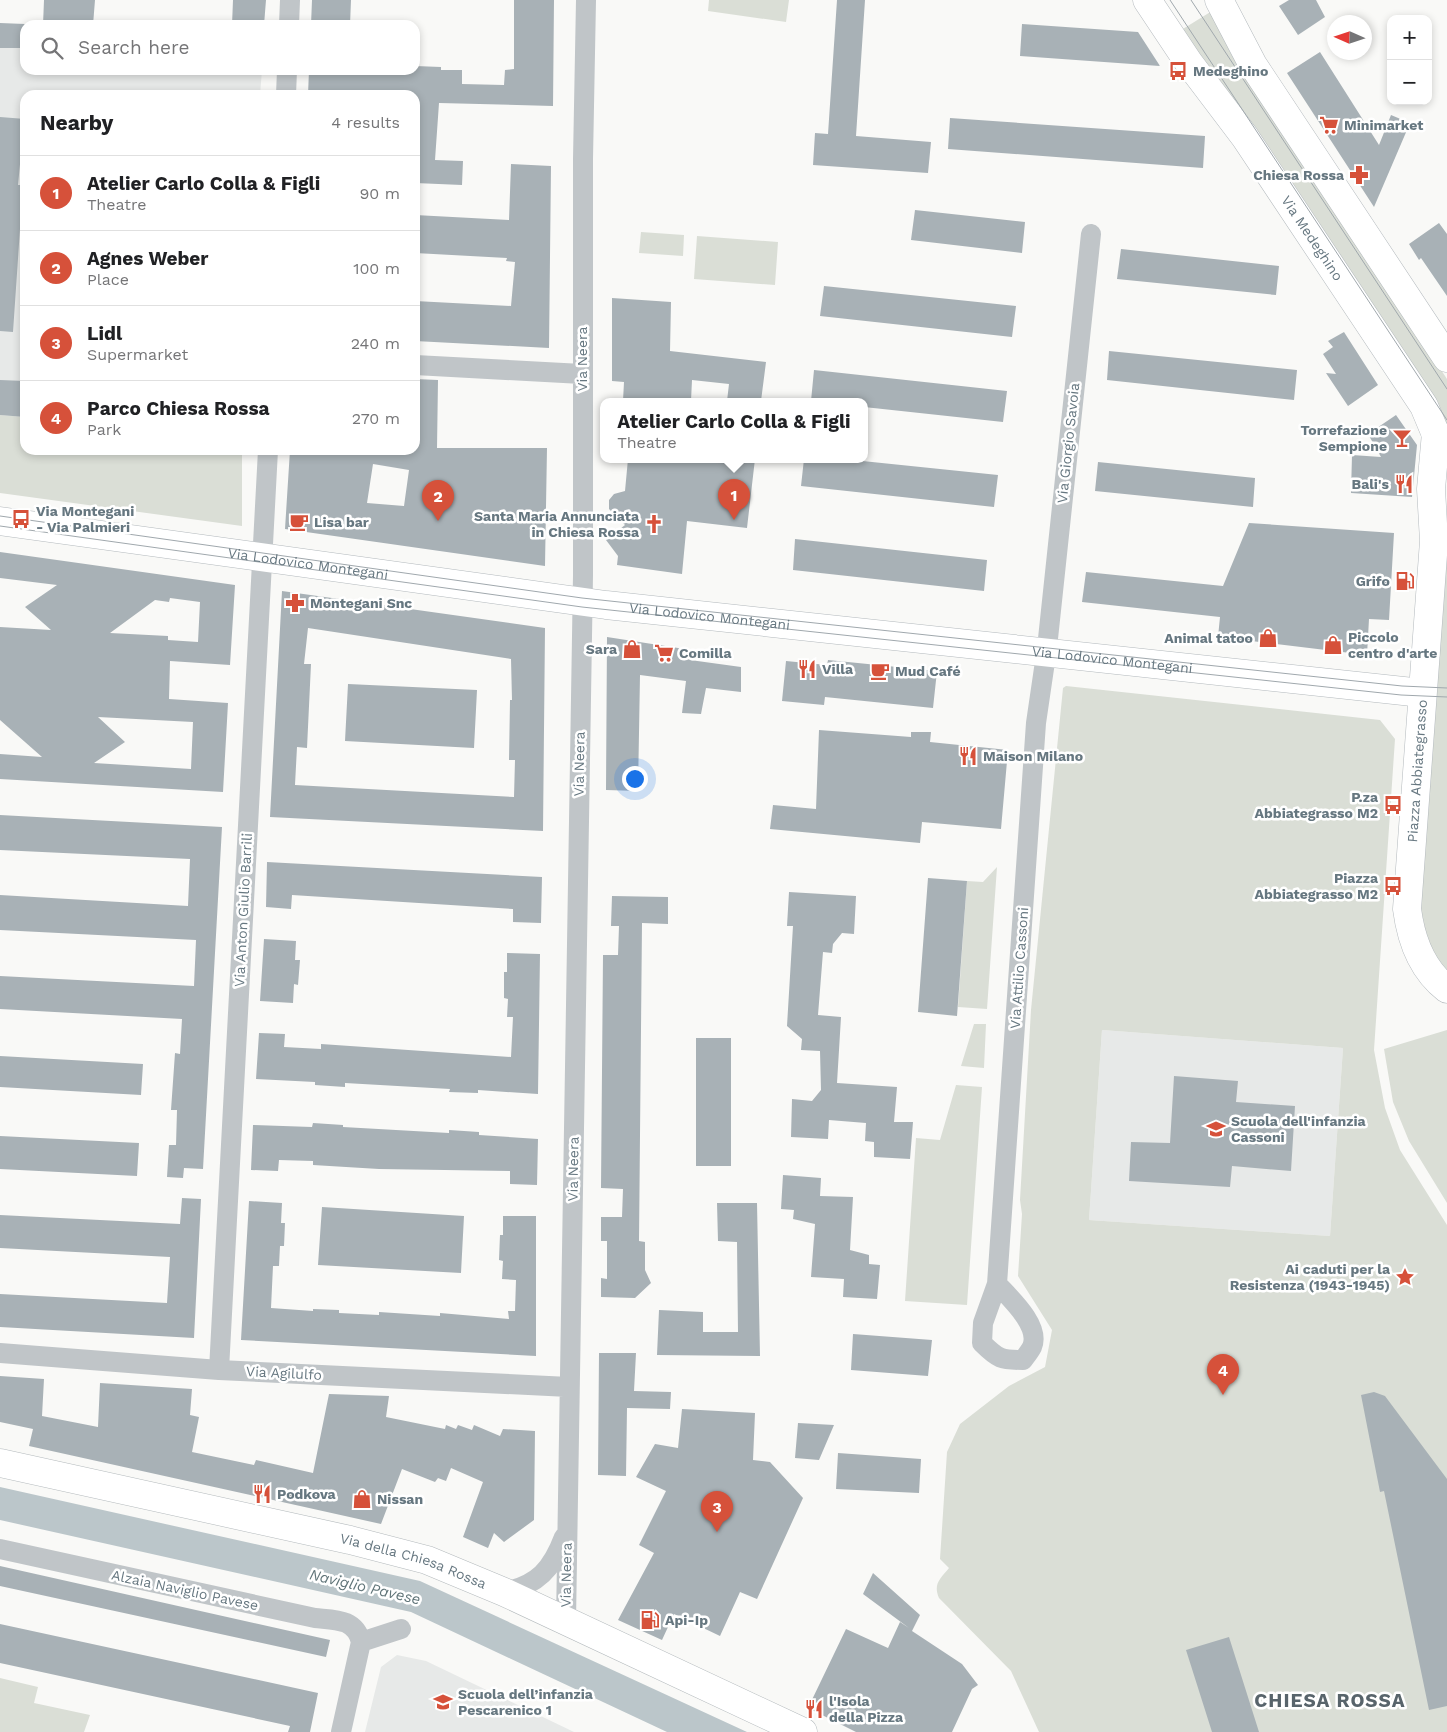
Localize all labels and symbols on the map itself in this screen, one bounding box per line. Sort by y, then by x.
north arrow [1327,15,1372,60]
bus stop icon: Medeghino [1167,60,1189,82]
place label: Medeghino [1193,63,1268,79]
supermarket icon: Minimarket [1318,114,1340,136]
place label: Minimarket [1344,117,1423,133]
pharmacy icon: Chiesa Rossa [1348,164,1370,186]
place label: Chiesa Rossa [1253,167,1345,183]
street label: Via Medeghino [1278,193,1346,284]
street label: Via Neera [574,326,590,391]
street label: Via Giorgio Savoia [1054,382,1082,504]
place label: Torrefazione Sempione [1301,422,1387,454]
bar icon: Torrefazione Sempione [1391,427,1413,449]
restaurant icon: Bali's [1393,473,1415,495]
place label: Bali's [1352,476,1390,492]
pin: 1 [718,479,750,520]
pin: 2 [422,480,454,521]
place label: Via Montegani - Via Palmieri [36,503,134,535]
bus stop icon: Via Montegani - Via Palmieri [10,508,32,530]
place label: Santa Maria Annunciata in Chiesa Rossa [474,508,640,540]
cafe icon: Lisa bar [288,511,310,533]
church icon: Santa Maria Annunciata in Chiesa Rossa [643,513,665,535]
place label: Lisa bar [314,514,369,530]
street label: Via Lodovico Montegani [227,545,389,583]
fuel station icon: Grifo [1394,570,1416,592]
place label: Grifo [1356,573,1390,589]
pharmacy icon: Montegani Snc [284,592,306,614]
place label: Montegani Snc [310,595,412,611]
street label: Via Lodovico Montegani [628,600,791,633]
shop icon: Animal tatoo [1257,627,1279,649]
place label: Piccolo centro d'arte [1348,629,1437,661]
place label: Animal tatoo [1164,630,1253,646]
shop icon: Piccolo centro d'arte [1322,634,1344,656]
shop icon: Sara [621,638,643,660]
place label: Sara [586,641,618,657]
supermarket icon: Comilla [653,642,675,664]
street label: Via Lodovico Montegani [1031,643,1193,676]
place label: Comilla [679,645,732,661]
restaurant icon: Villa [796,658,818,680]
cafe icon: Mud Café [869,660,891,682]
place label: Villa [822,661,854,677]
place label: Mud Café [895,663,961,679]
street label: Piazza Abbiategrasso [1404,699,1430,843]
street label: Via Neera [570,731,588,797]
restaurant icon: Maison Milano [957,745,979,767]
place label: Maison Milano [983,748,1083,764]
your location [622,766,648,792]
place label: P.za Abbiategrasso M2 [1255,789,1379,821]
bus stop icon: P.za Abbiategrasso M2 [1382,794,1404,816]
street label: Via Anton Giulio Barrili [231,833,255,987]
place label: Piazza Abbiategrasso M2 [1255,870,1379,902]
bus stop icon: Piazza Abbiategrasso M2 [1382,875,1404,897]
street label: Via Attilio Cassoni [1007,906,1031,1030]
place label: Scuola dell'infanzia Cassoni [1231,1113,1367,1145]
school or university icon: Scuola dell'infanzia Cassoni [1205,1118,1227,1140]
street label: Via Neera [564,1136,582,1202]
place label: Ai caduti per la Resistenza (1943-1945) [1230,1261,1391,1293]
place icon: Ai caduti per la Resistenza (1943-1945) [1394,1266,1416,1288]
pin: 4 [1207,1354,1239,1395]
street label: Via Agilulfo [246,1363,322,1383]
restaurant icon: Podkova [251,1483,273,1505]
place label: Podkova [277,1486,337,1502]
shop icon: Nissan [351,1488,373,1510]
place label: Nissan [377,1491,423,1507]
pin: 3 [701,1491,733,1532]
street label: Via della Chiesa Rossa [339,1530,489,1592]
street label: Via Neera [557,1542,575,1608]
water label: Naviglio Pavese [308,1565,422,1609]
street label: Alzaia Naviglio Pavese [110,1567,260,1613]
fuel station icon: Api-Ip [639,1609,661,1631]
place label: Api-Ip [665,1612,708,1628]
place label: Scuola dell’infanzia Pescarenico 1 [458,1686,594,1718]
district label: CHIESA ROSSA [1254,1689,1406,1712]
school or university icon: Scuola dell’infanzia Pescarenico 1 [432,1691,454,1713]
place label: l'Isola della Pizza [829,1693,904,1725]
restaurant icon: l'Isola della Pizza [803,1698,825,1720]

